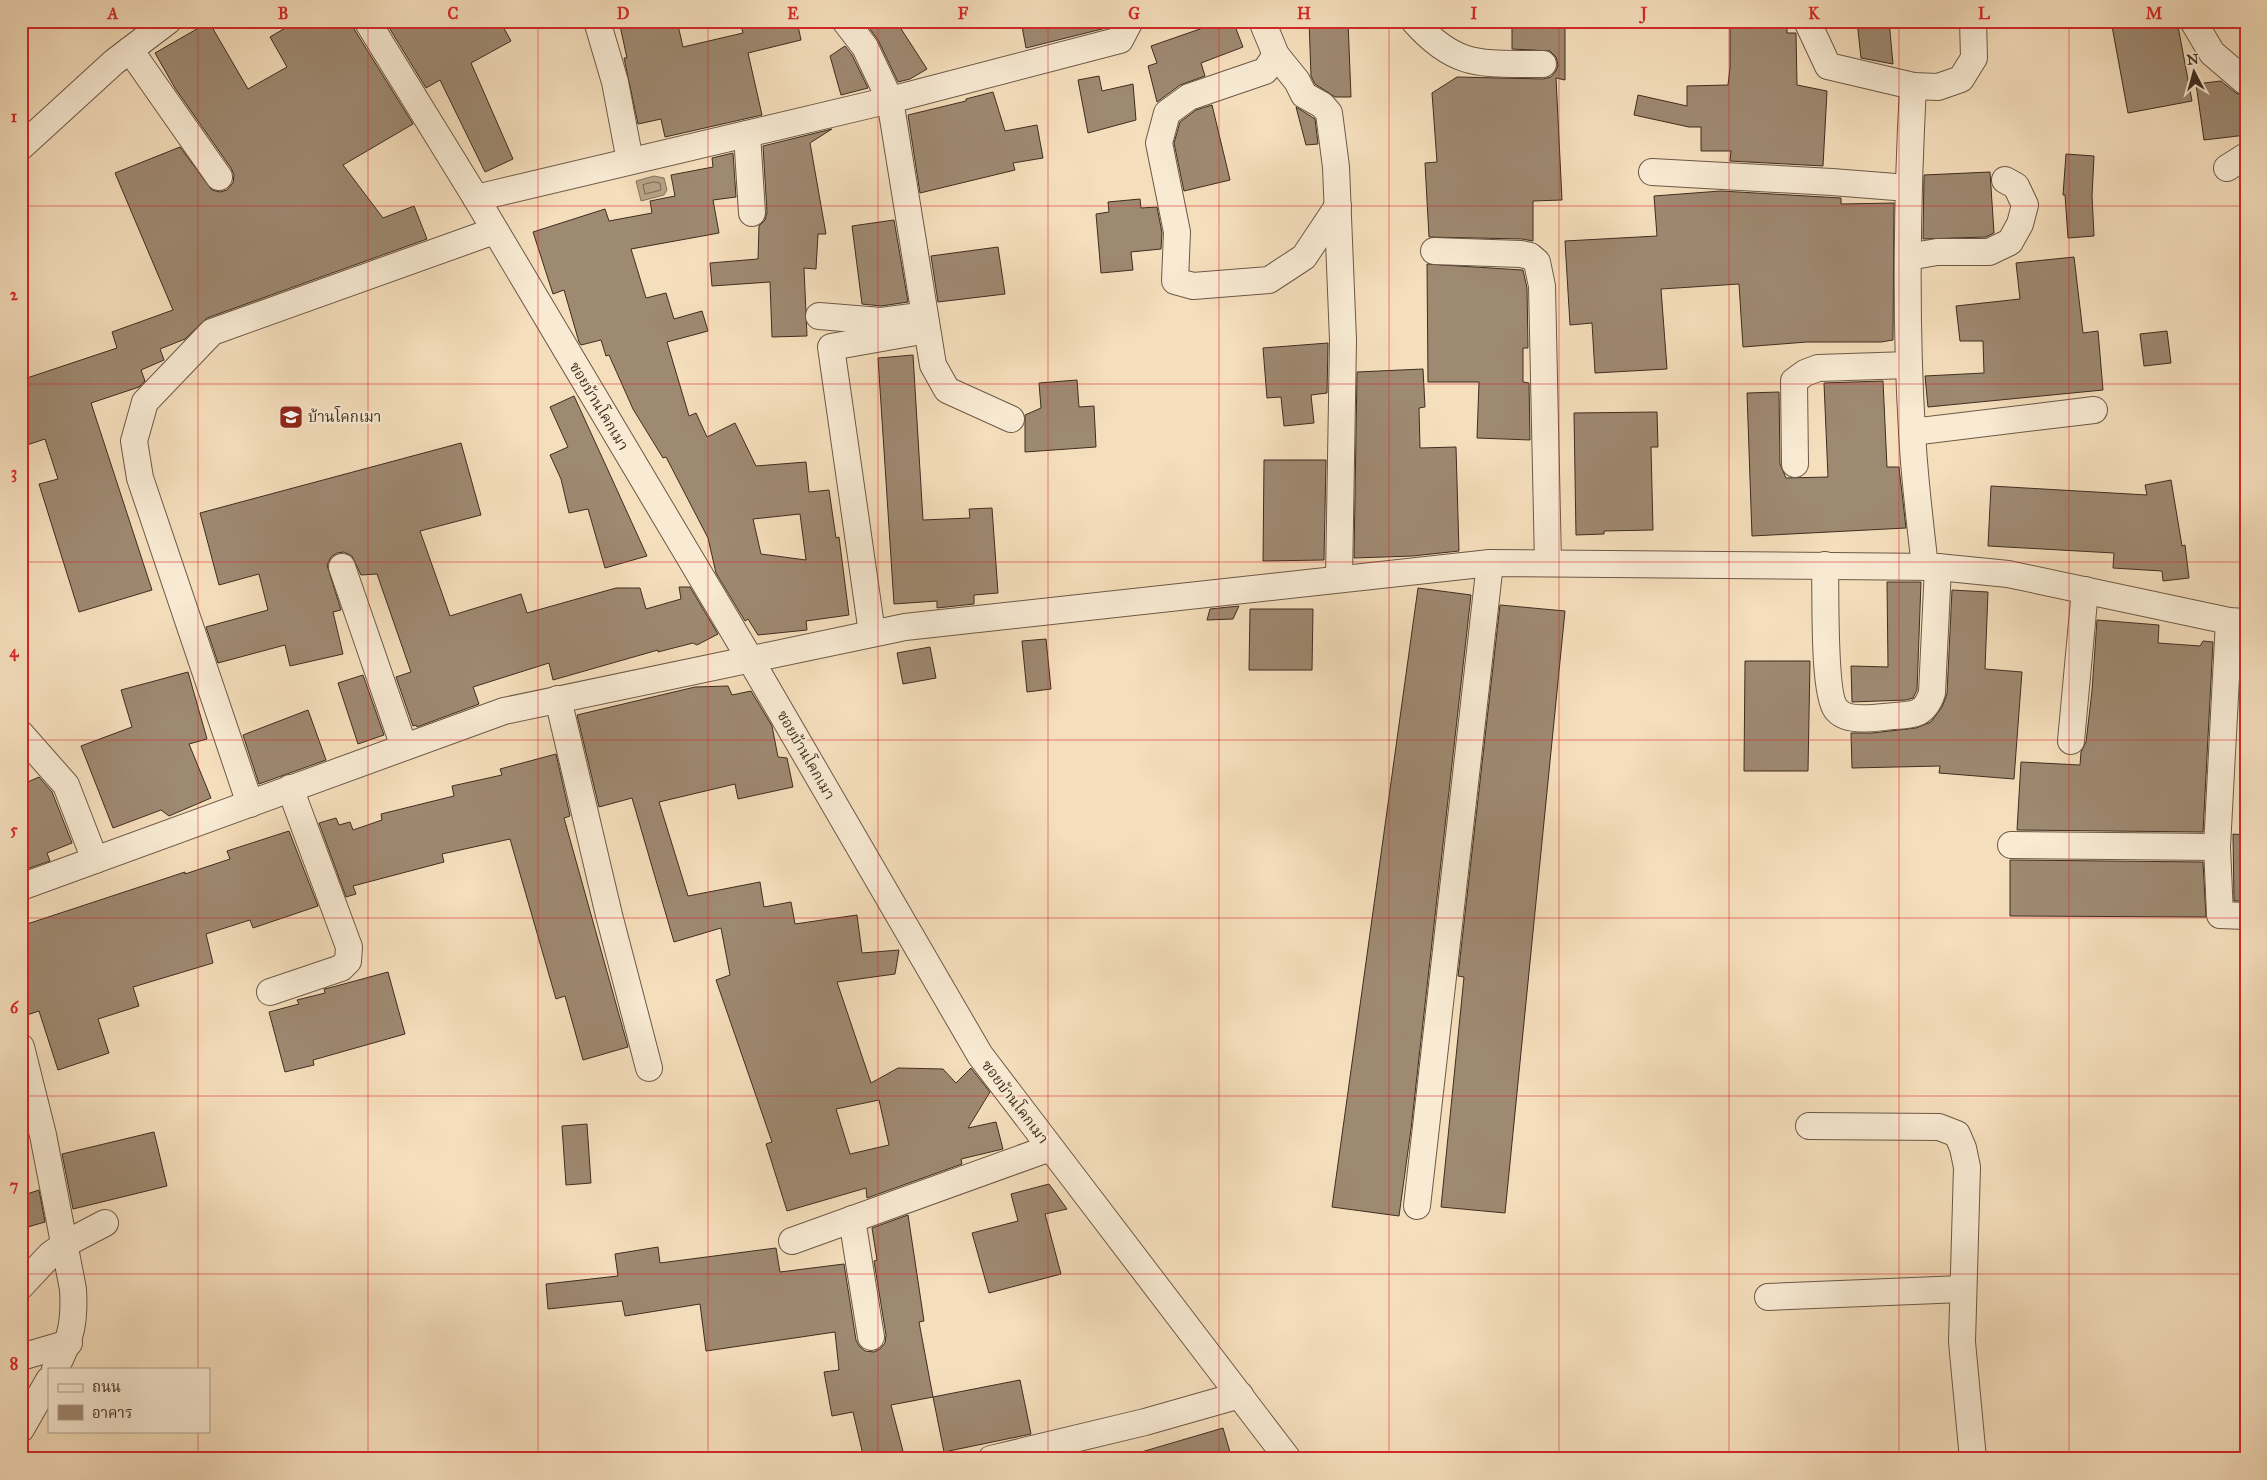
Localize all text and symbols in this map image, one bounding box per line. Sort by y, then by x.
text: A [107,4,119,23]
text: B [278,4,288,23]
text: C [448,4,459,23]
text: D [617,4,630,23]
text: E [787,4,799,23]
text: F [958,4,969,23]
text: G [1128,4,1140,23]
text: H [1297,4,1311,23]
text: I [1471,4,1478,23]
text: J [1639,4,1648,24]
text: K [1808,4,1820,23]
text: L [1978,4,1990,23]
text: M [2146,4,2163,23]
north arrow [2170,48,2220,98]
text: N [2186,50,2200,69]
text: 1 [11,107,18,126]
text: 2 [10,285,19,304]
street label: ซอยบ้านโคกเมา [566,357,634,454]
school or university icon: บ้านโคกเมา [278,404,304,430]
place label: บ้านโคกเมา [308,406,381,426]
text: 3 [11,463,17,483]
text: 4 [10,642,20,662]
street label: ซอยบ้านโคกเมา [773,706,841,803]
text: 5 [10,820,18,839]
text: 6 [10,998,19,1017]
street label: ซอยบ้านโคกเมา [978,1055,1054,1147]
text: 7 [10,1176,19,1195]
text: 8 [10,1354,18,1373]
legend [48,1368,210,1432]
text: ถนน [92,1378,121,1396]
text: อาคาร [92,1404,132,1422]

